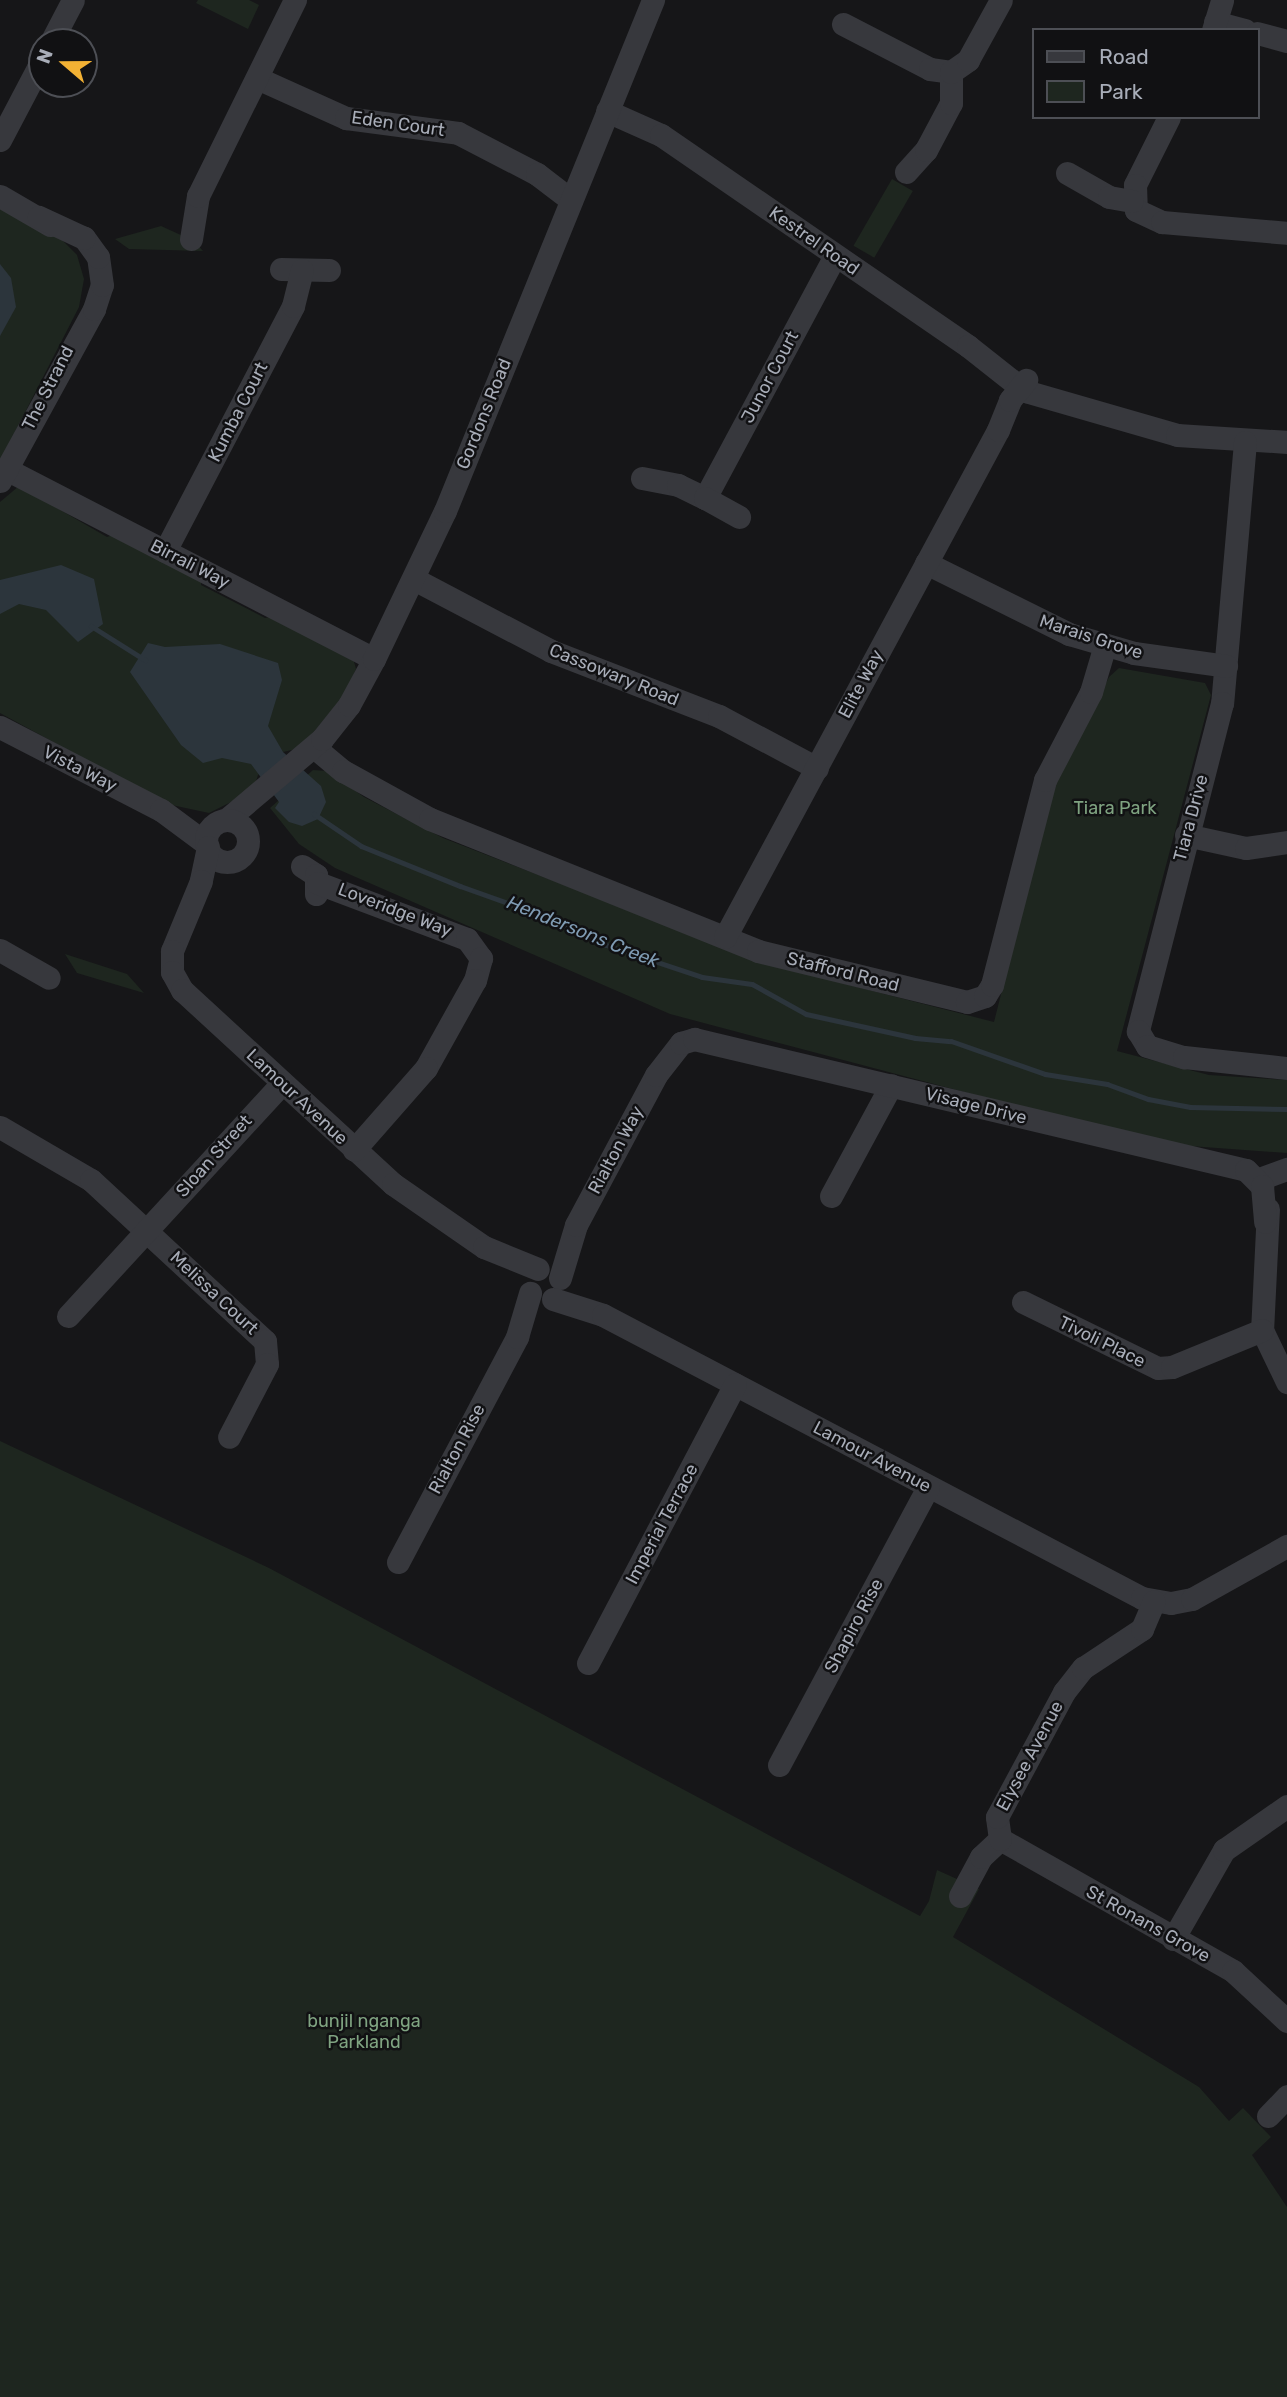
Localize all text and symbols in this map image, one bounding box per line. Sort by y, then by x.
north arrow [28,28,98,98]
legend [1032,28,1259,119]
text: Road [1099,44,1149,69]
text: N [32,46,58,67]
text: Park [1099,79,1143,104]
street label: Eden Court [350,107,446,141]
street label: Kestrel Road [765,202,863,280]
street label: Junor Court [737,327,803,427]
street label: The Strand [17,342,79,434]
street label: Gordons Road [452,356,516,472]
street label: Kumba Court [204,358,272,466]
street label: Birrali Way [146,535,234,593]
street label: Marais Grove [1037,610,1145,664]
street label: Cassowary Road [546,639,682,711]
street label: Elite Way [834,646,888,722]
street label: Vista Way [39,741,121,797]
street label: Tiara Drive [1169,772,1213,864]
park label: Tiara Park [1073,797,1157,819]
street label: Loveridge Way [335,878,455,942]
water label: Hendersons Creek [504,891,662,973]
street label: Stafford Road [785,948,901,996]
street label: Lamour Avenue [242,1044,352,1150]
street label: Visage Drive [923,1083,1029,1129]
street label: Rialton Way [584,1102,648,1198]
street label: Sloan Street [171,1110,257,1202]
street label: Melissa Court [165,1247,263,1339]
street label: Tivoli Place [1055,1312,1149,1372]
street label: Rialton Rise [424,1400,490,1498]
street label: Lamour Avenue [809,1417,935,1497]
street label: Imperial Terrace [621,1460,703,1588]
street label: Shapiro Rise [820,1575,888,1677]
street label: Elysee Avenue [992,1697,1068,1815]
street label: St Ronans Grove [1082,1881,1214,1967]
park label: bunjil nganga Parkland [307,2011,421,2054]

